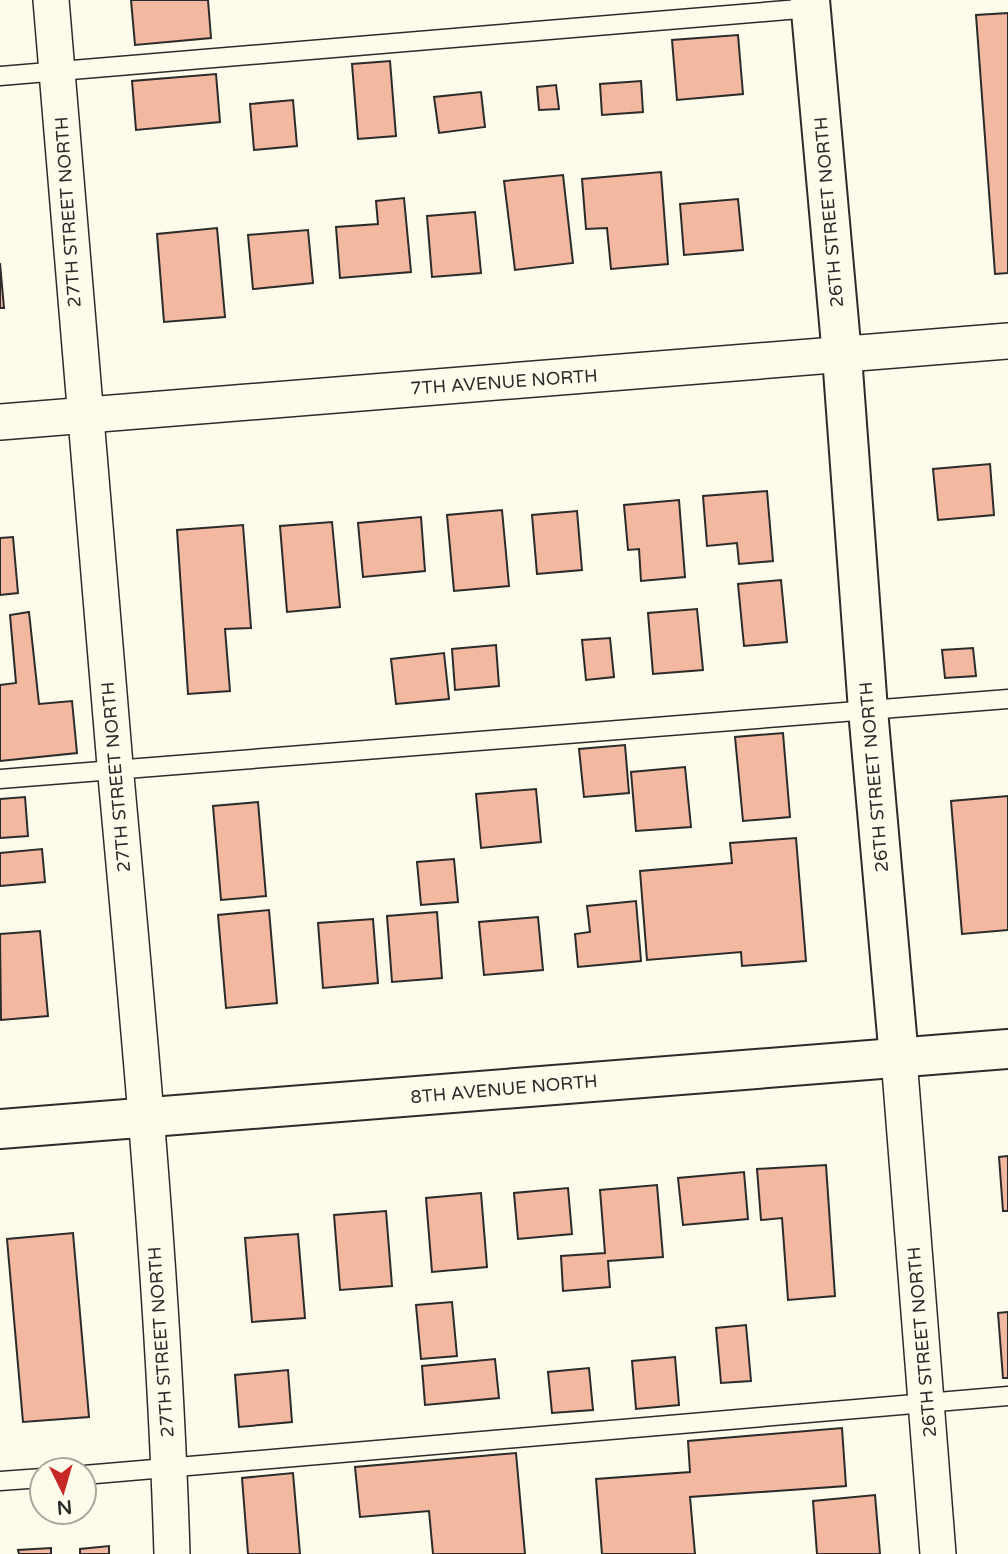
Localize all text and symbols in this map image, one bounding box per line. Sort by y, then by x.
street label: 27TH STREET NORTH [50,116,86,308]
street label: 26TH STREET NORTH [810,116,848,308]
street label: 7TH AVENUE NORTH [410,364,598,400]
street label: 27TH STREET NORTH [97,681,135,873]
street label: 26TH STREET NORTH [855,681,893,873]
street label: 8TH AVENUE NORTH [409,1070,599,1108]
street label: 27TH STREET NORTH [143,1246,179,1438]
street label: 26TH STREET NORTH [903,1246,941,1438]
north arrow [28,1456,98,1526]
text: N [56,1495,73,1519]

